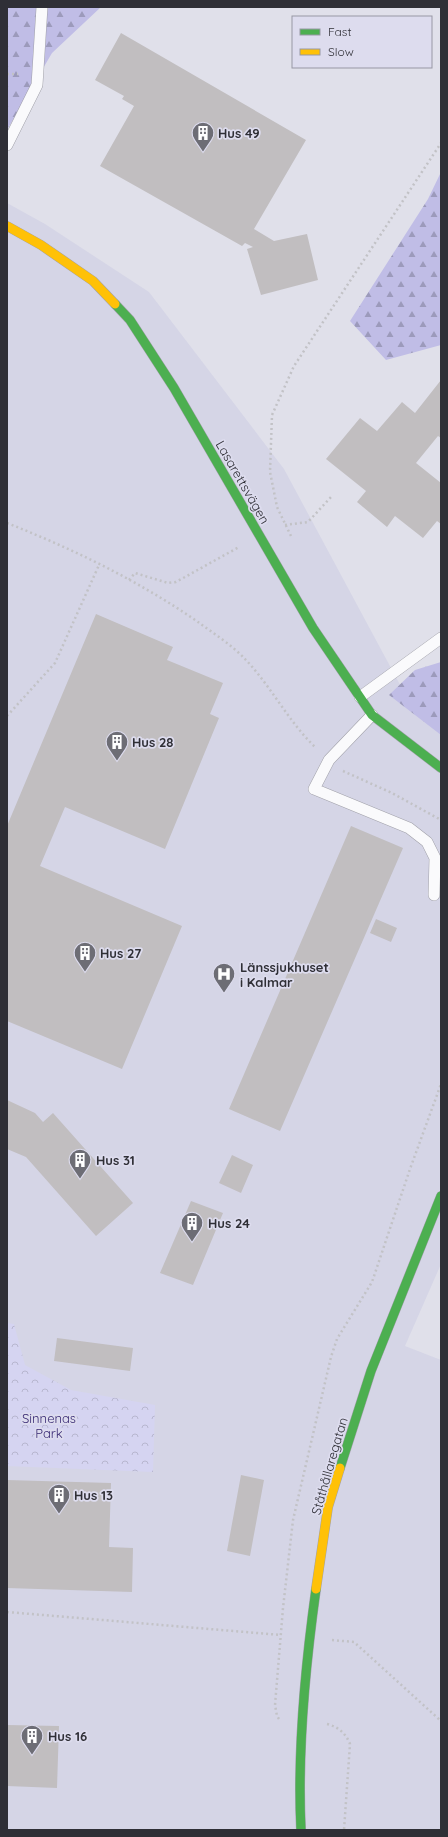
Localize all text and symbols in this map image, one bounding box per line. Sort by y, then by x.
legend [292,16,432,68]
text: Fast [328,24,352,39]
text: Slow [328,44,354,59]
building icon: Hus 49 [190,120,216,153]
place label: Hus 49 [218,125,260,141]
street label: Lasarettsvägen [213,437,273,527]
building icon: Hus 28 [104,729,130,762]
place label: Hus 28 [132,734,173,750]
building icon: Hus 27 [72,940,98,973]
place label: Hus 27 [100,945,141,961]
place label: Länssjukhuset i Kalmar [240,959,329,990]
hospital icon: Länssjukhuset i Kalmar [211,961,237,994]
building icon: Hus 31 [67,1147,93,1180]
place label: Hus 31 [96,1152,135,1168]
building icon: Hus 24 [179,1210,205,1243]
place label: Hus 24 [208,1215,250,1231]
park label: Sinnenas Park [22,1410,76,1441]
street label: Ståthållaregatan [307,1415,351,1517]
building icon: Hus 13 [46,1482,72,1515]
place label: Hus 13 [74,1487,113,1503]
building icon: Hus 16 [19,1723,45,1756]
place label: Hus 16 [48,1728,87,1744]

